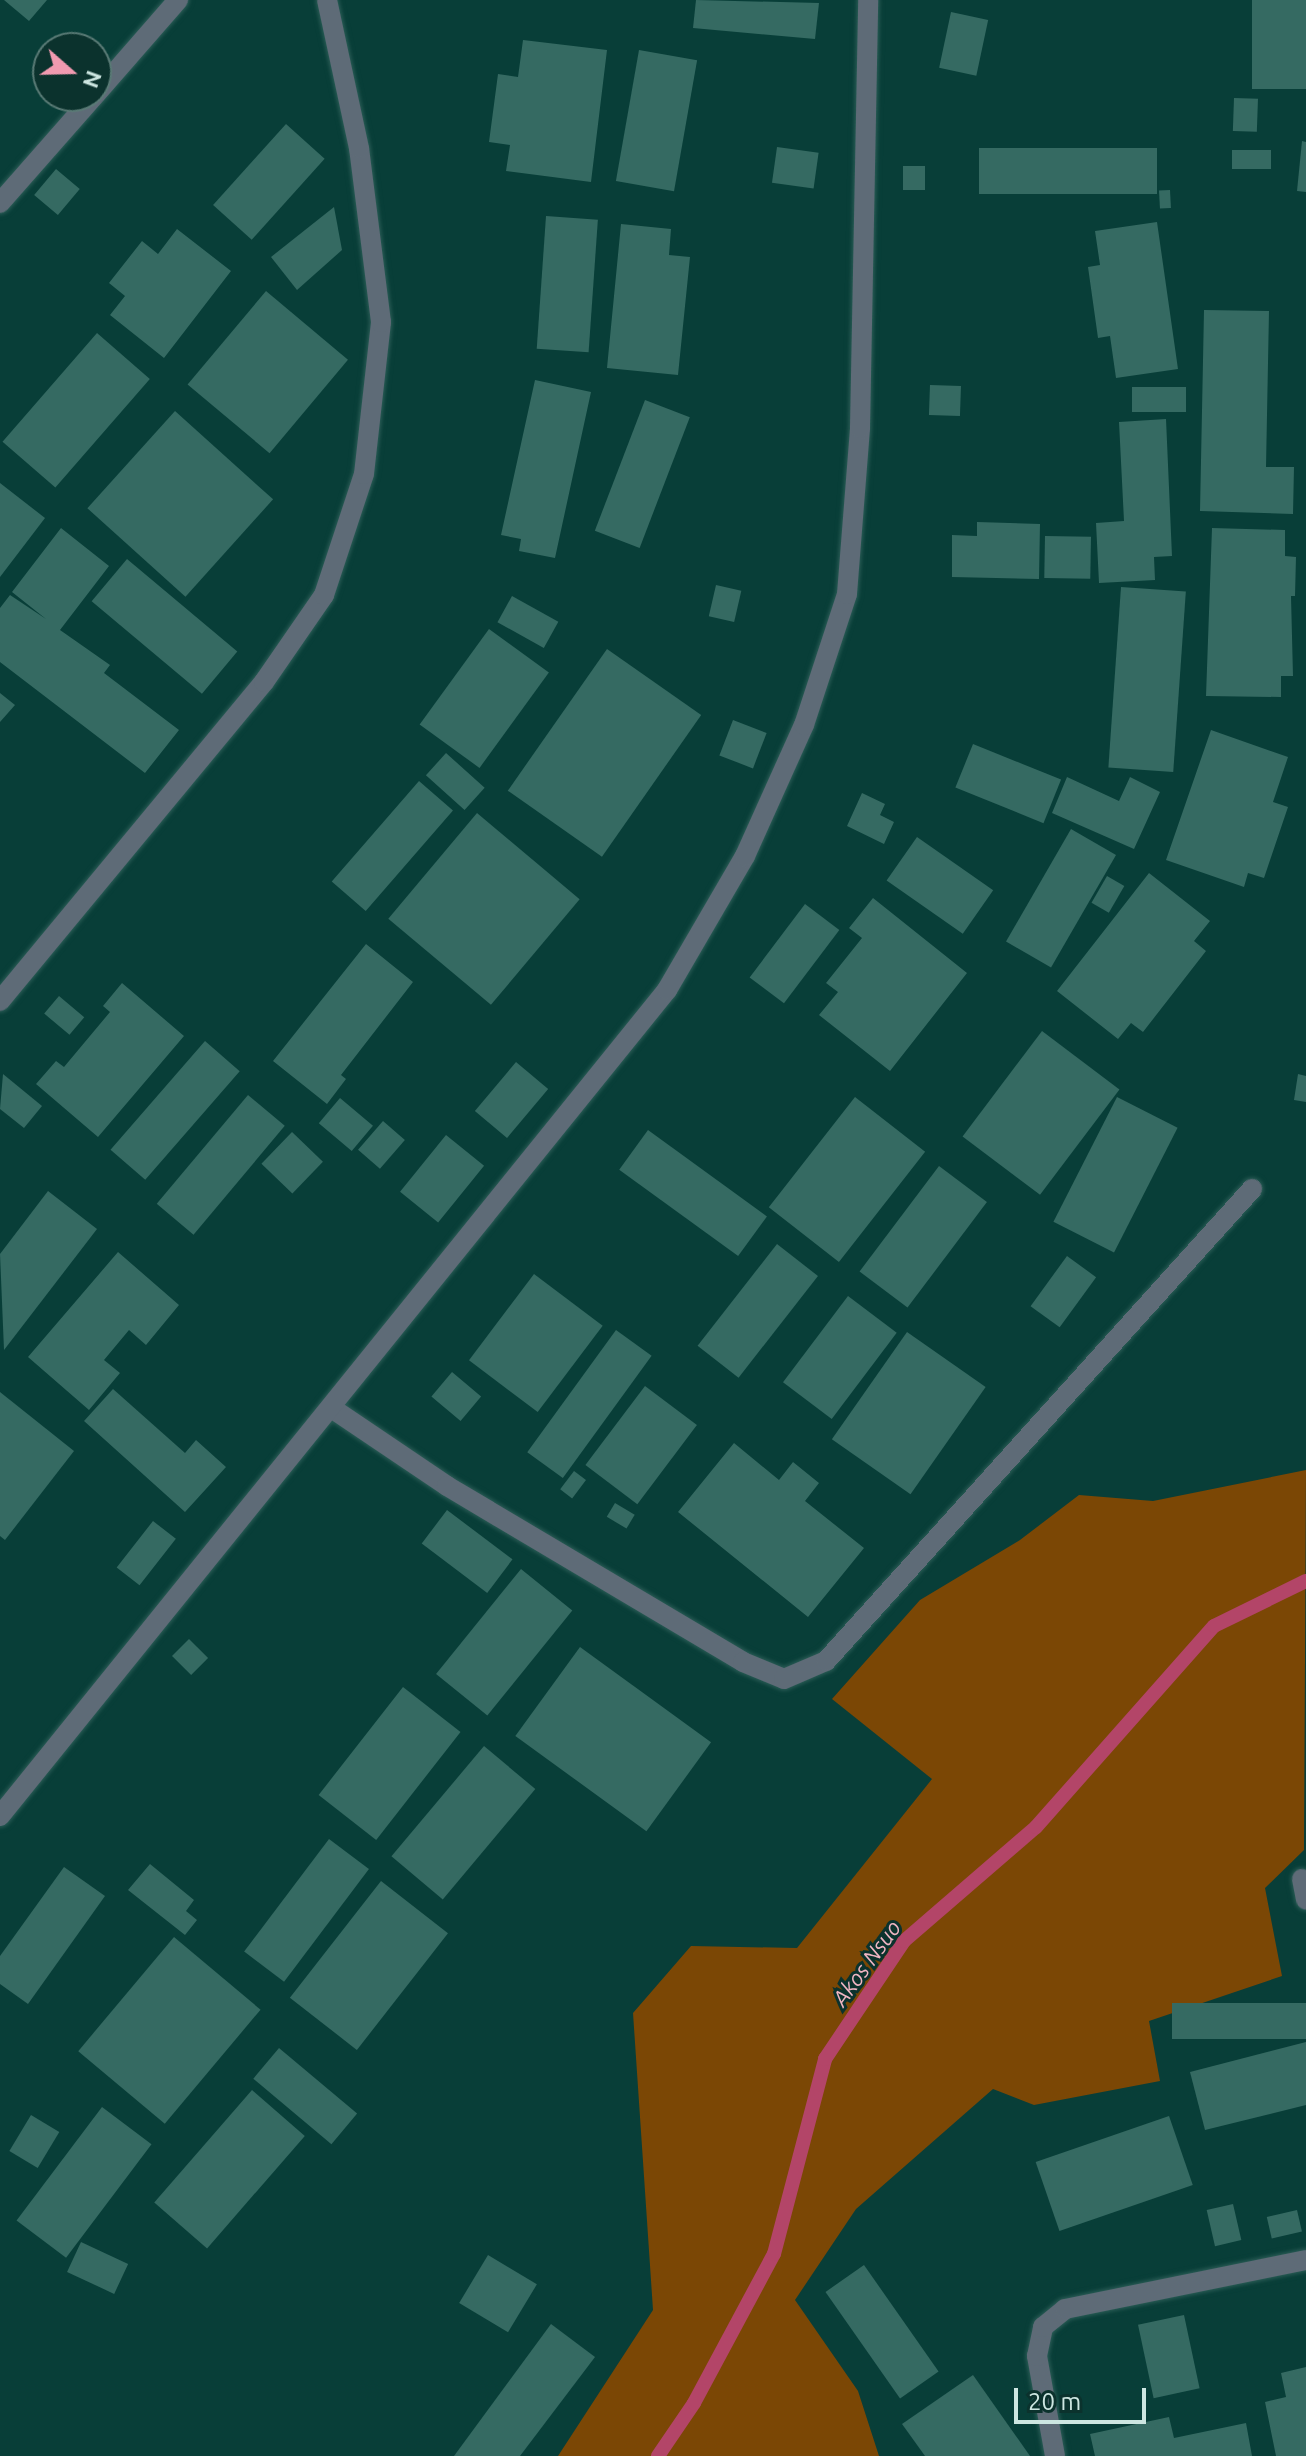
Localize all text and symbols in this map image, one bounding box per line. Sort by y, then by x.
north arrow [32,32,112,112]
text: N [79,68,108,92]
water label: Akos Nsuo [826,1915,906,2011]
scale bar [1018,2372,1150,2422]
text: 20 m [1028,2388,1081,2415]

